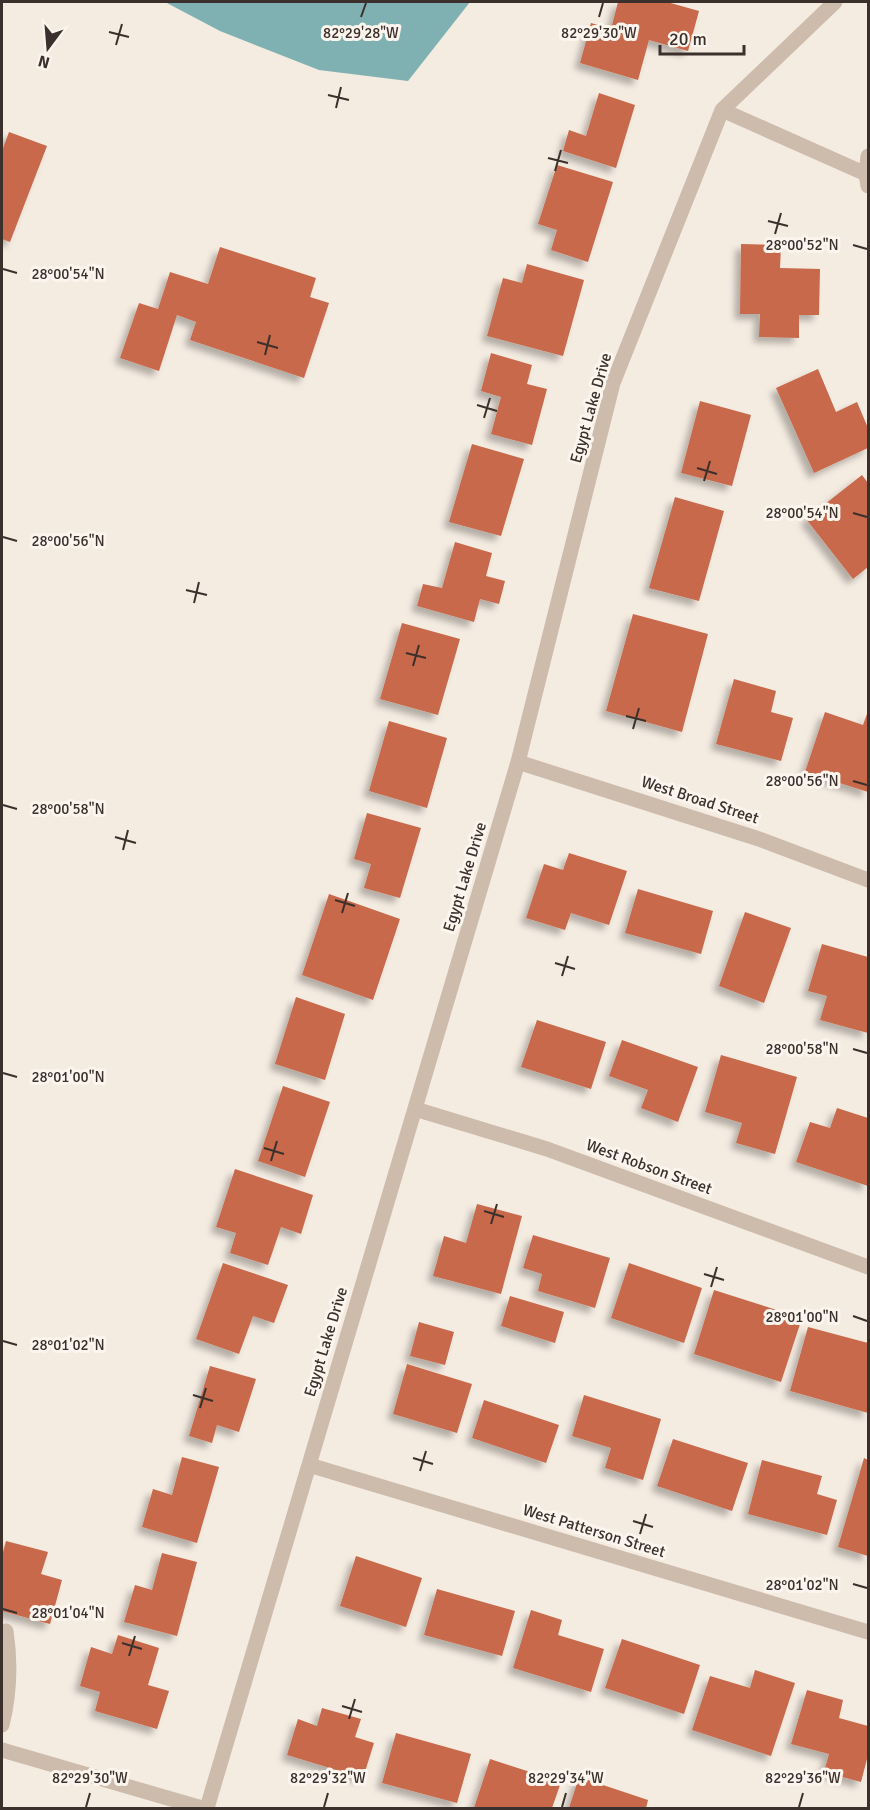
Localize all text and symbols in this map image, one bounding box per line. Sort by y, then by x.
north arrow [18,18,78,78]
scale bar [660,18,744,56]
text: 82°29'28"W [323,24,399,42]
text: 82°29'30"W [561,24,637,42]
text: 20 m [669,28,707,50]
text: N [36,50,52,73]
text: 28°00'52"N [765,236,839,254]
text: 28°00'54"N [31,265,105,283]
street label: Egypt Lake Drive [566,351,616,465]
text: 28°00'54"N [765,504,839,522]
text: 28°00'56"N [31,532,105,550]
street label: West Broad Street [639,772,762,829]
text: 28°00'56"N [765,772,839,790]
text: 28°00'58"N [31,800,105,818]
street label: Egypt Lake Drive [439,820,491,934]
text: 28°00'58"N [765,1040,839,1058]
text: 28°01'00"N [31,1068,105,1086]
street label: West Robson Street [583,1135,715,1199]
street label: Egypt Lake Drive [300,1285,352,1399]
text: 28°01'00"N [765,1308,839,1326]
text: 28°01'02"N [31,1336,105,1354]
street label: West Patterson Street [520,1500,668,1562]
text: 28°01'02"N [765,1576,839,1594]
text: 28°01'04"N [31,1604,105,1622]
text: 82°29'30"W [52,1769,128,1787]
text: 82°29'32"W [290,1769,366,1787]
text: 82°29'34"W [528,1769,604,1787]
text: 82°29'36"W [765,1769,841,1787]

